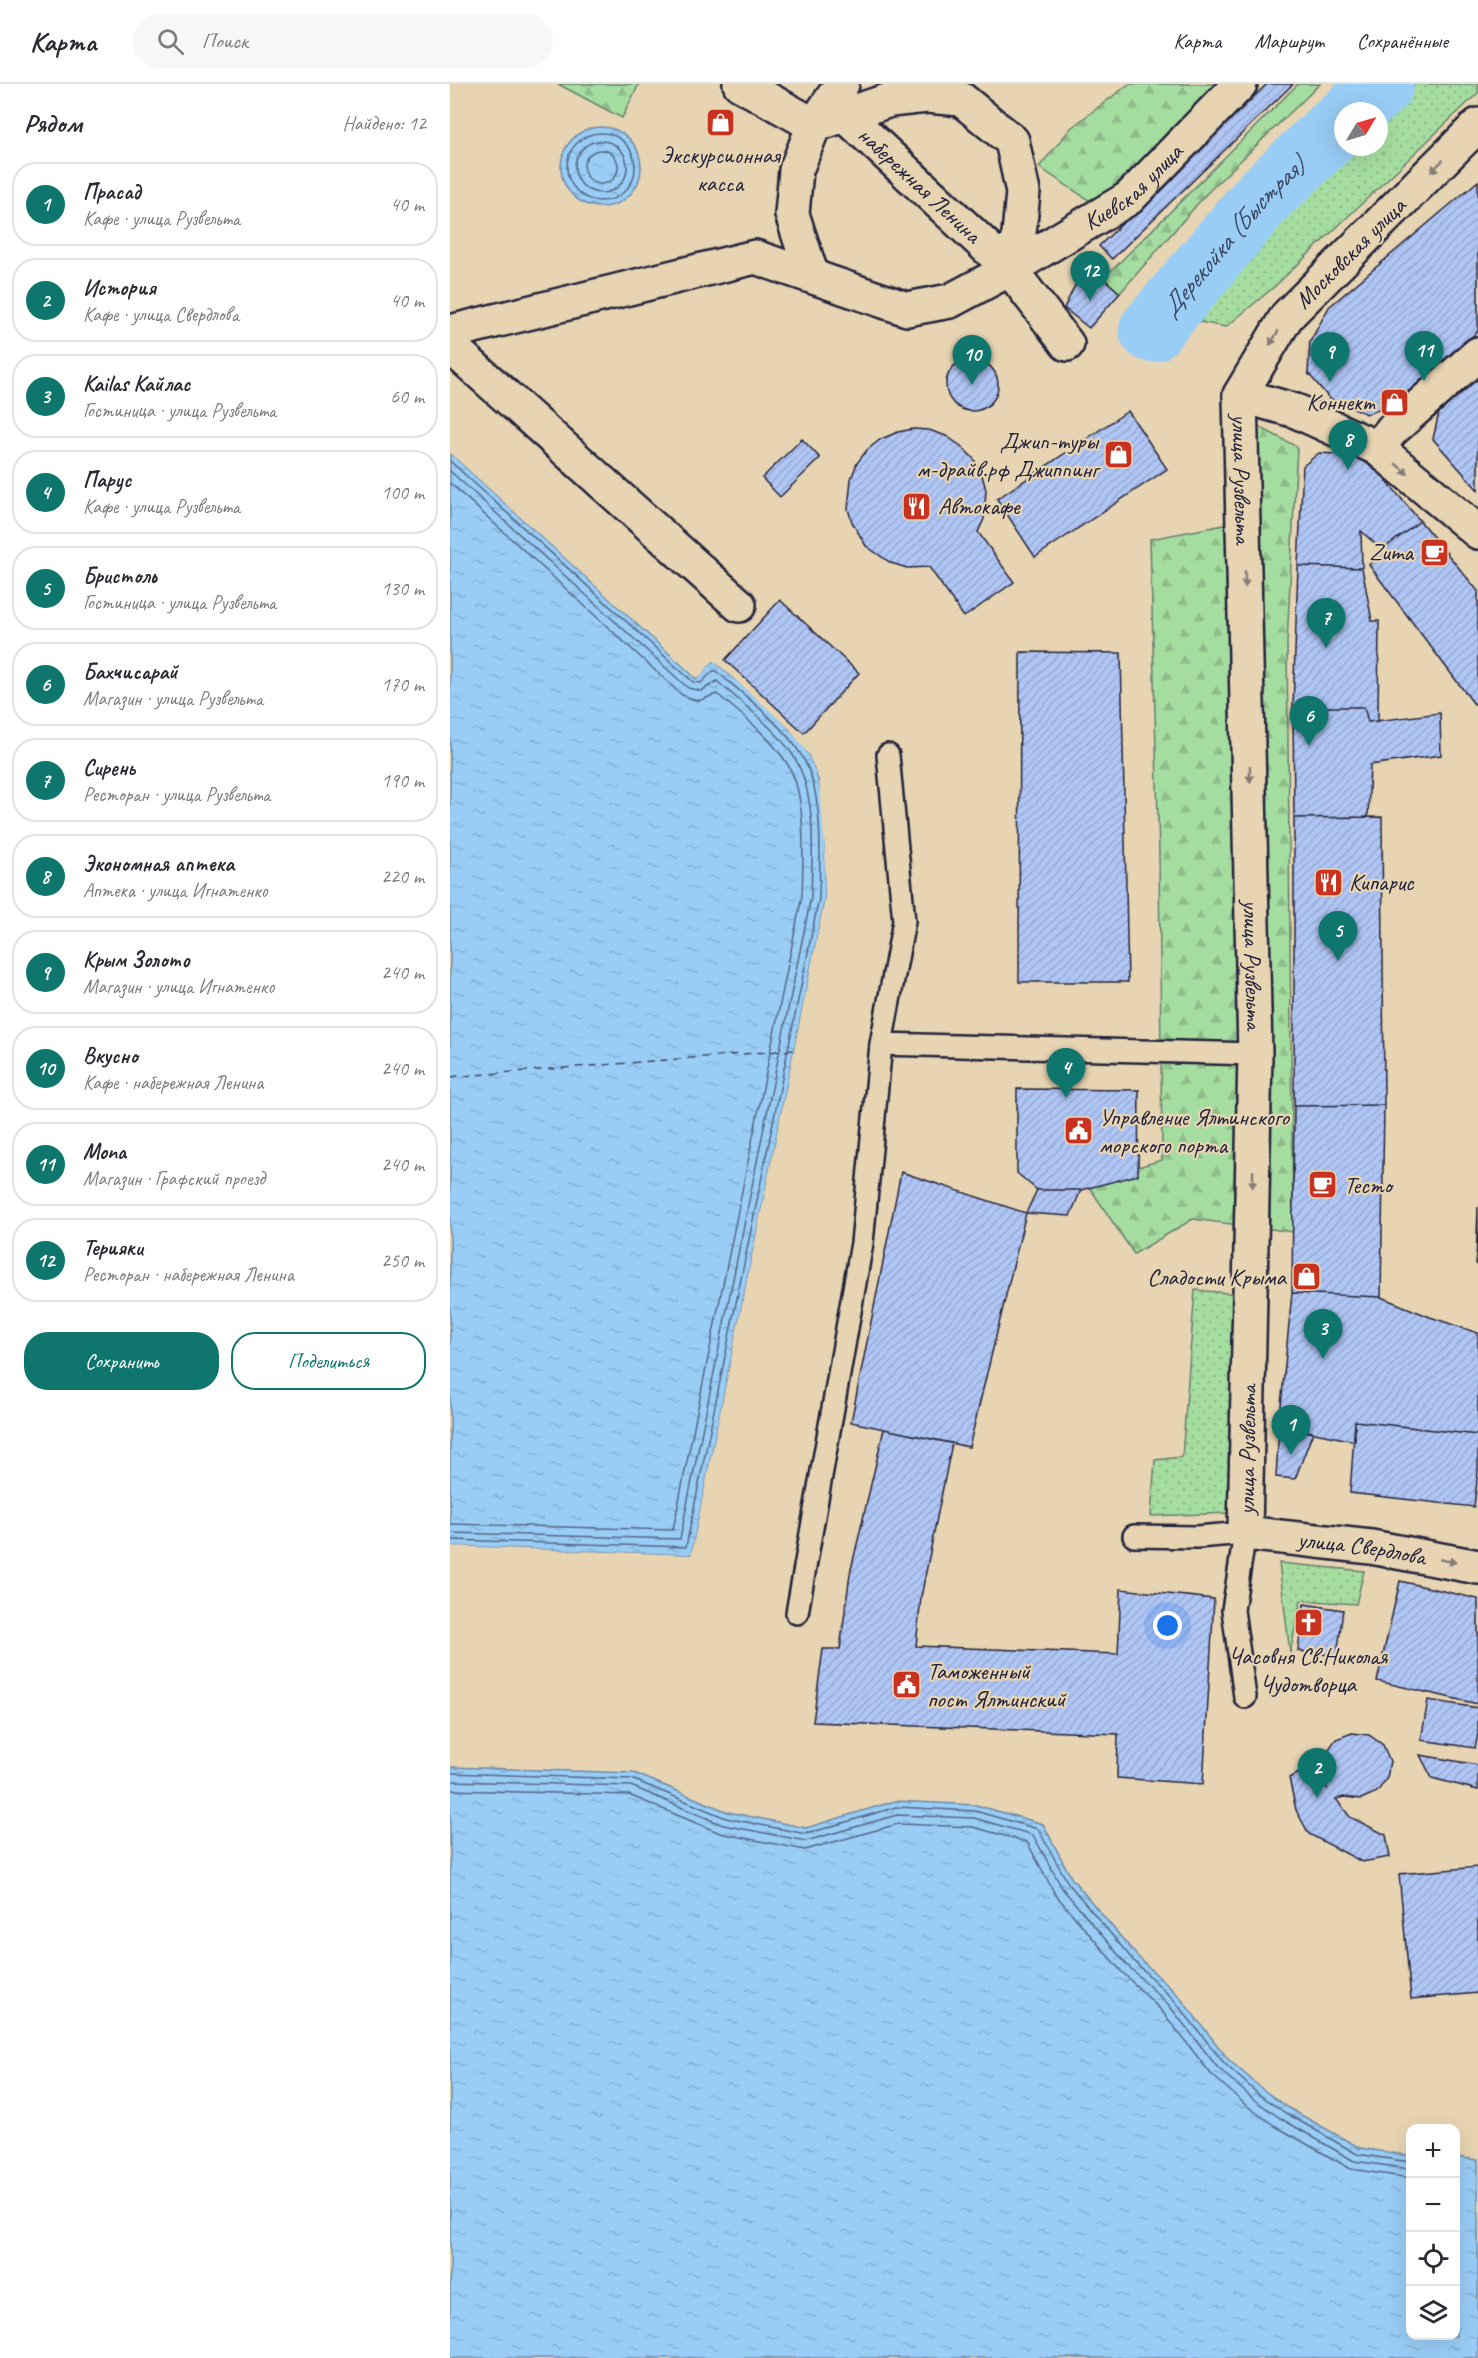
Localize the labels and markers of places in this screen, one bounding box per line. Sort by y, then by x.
shop icon: Экскурсионная касса [704,106,736,138]
place label: Экскурсионная касса [660,140,781,198]
pin: 12 [1070,252,1110,301]
pin: 9 [1310,332,1350,382]
pin: 11 [1404,332,1444,381]
pin: 10 [952,336,992,385]
shop icon: Коннект [1379,386,1411,418]
place label: Коннект [1306,387,1376,417]
pin: 8 [1328,420,1368,470]
place label: Джип-туры м-драйв.рф Джиппинг [917,426,1101,484]
shop icon: Джип-туры м-драйв.рф Джиппинг [1103,439,1135,471]
restaurant icon: Автокафе [901,490,933,522]
place label: Автокафе [938,491,1022,521]
cafe icon: Zuma [1418,536,1450,568]
place label: Zuma [1369,537,1414,567]
pin: 7 [1306,598,1346,648]
pin: 6 [1290,696,1328,746]
restaurant icon: Кипариc [1312,866,1344,898]
place label: Кипариc [1349,867,1415,897]
pin: 5 [1318,912,1358,961]
pin: 4 [1046,1048,1086,1098]
place label: Управление Ялтинского морского порта [1099,1102,1291,1160]
public building icon: Управление Ялтинского морского порта [1062,1115,1094,1147]
cafe icon: Тесто [1307,1169,1339,1201]
place label: Тесто [1344,1170,1394,1200]
shop icon: Сладости Крыма [1291,1261,1323,1293]
place label: Сладости Крыма [1147,1262,1288,1292]
pin: 3 [1304,1310,1342,1359]
pin: 1 [1272,1406,1310,1455]
church icon: Часовня Св.Николая Чудотворца [1292,1607,1324,1639]
place label: Часовня Св.Николая Чудотворца [1229,1641,1389,1699]
place label: Таможенный пост Ялтинский [927,1656,1068,1714]
public building icon: Таможенный пост Ялтинский [890,1669,922,1701]
pin: 2 [1298,1748,1336,1798]

